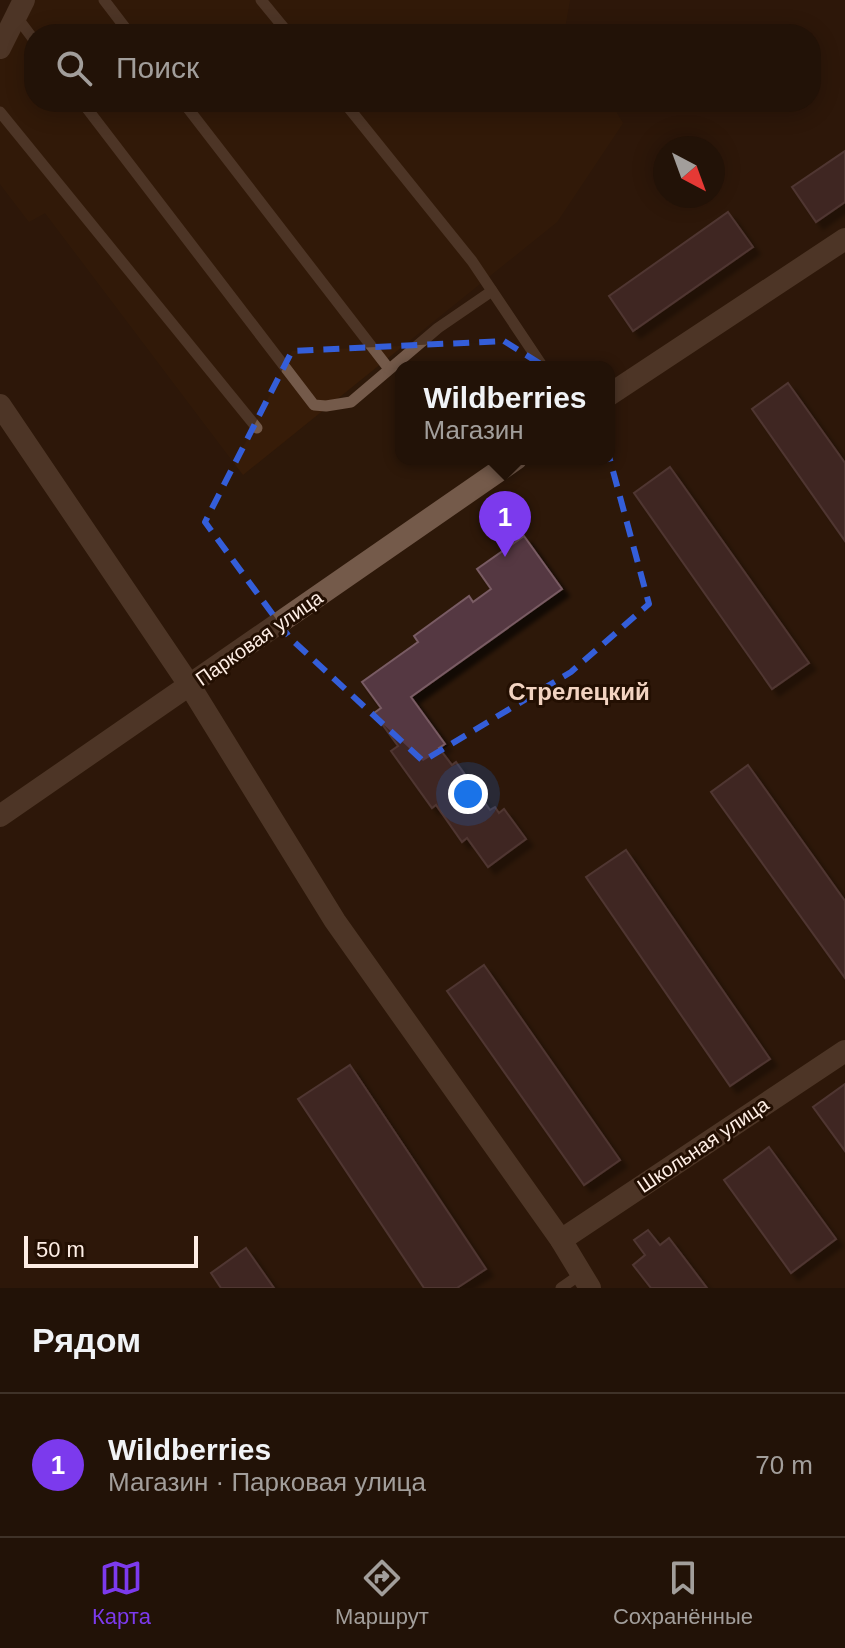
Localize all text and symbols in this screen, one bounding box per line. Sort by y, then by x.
search box [24,24,821,112]
icon: search [52,46,96,90]
text: Поиск [116,51,199,84]
north arrow [653,136,725,208]
popup [395,361,615,465]
text: Wildberries [423,381,587,414]
text: Магазин [423,415,524,445]
pin: 1 [479,491,531,557]
street label: Парковая улица [191,586,327,690]
district label: Стрелецкий [508,678,650,705]
your location [448,774,488,814]
street label: Школьная улица [633,1092,774,1197]
scale bar [24,1232,198,1268]
text: 50 m [36,1237,85,1262]
text: Рядом [32,1321,141,1359]
text: Wildberries [108,1433,271,1466]
text: 1 [51,1450,65,1480]
text: 70 m [755,1450,813,1480]
text: Магазин · Парковая улица [108,1467,426,1497]
tab: Карта [92,1556,151,1630]
tab: Маршрут [335,1556,429,1630]
tab: Сохранённые [613,1556,753,1630]

